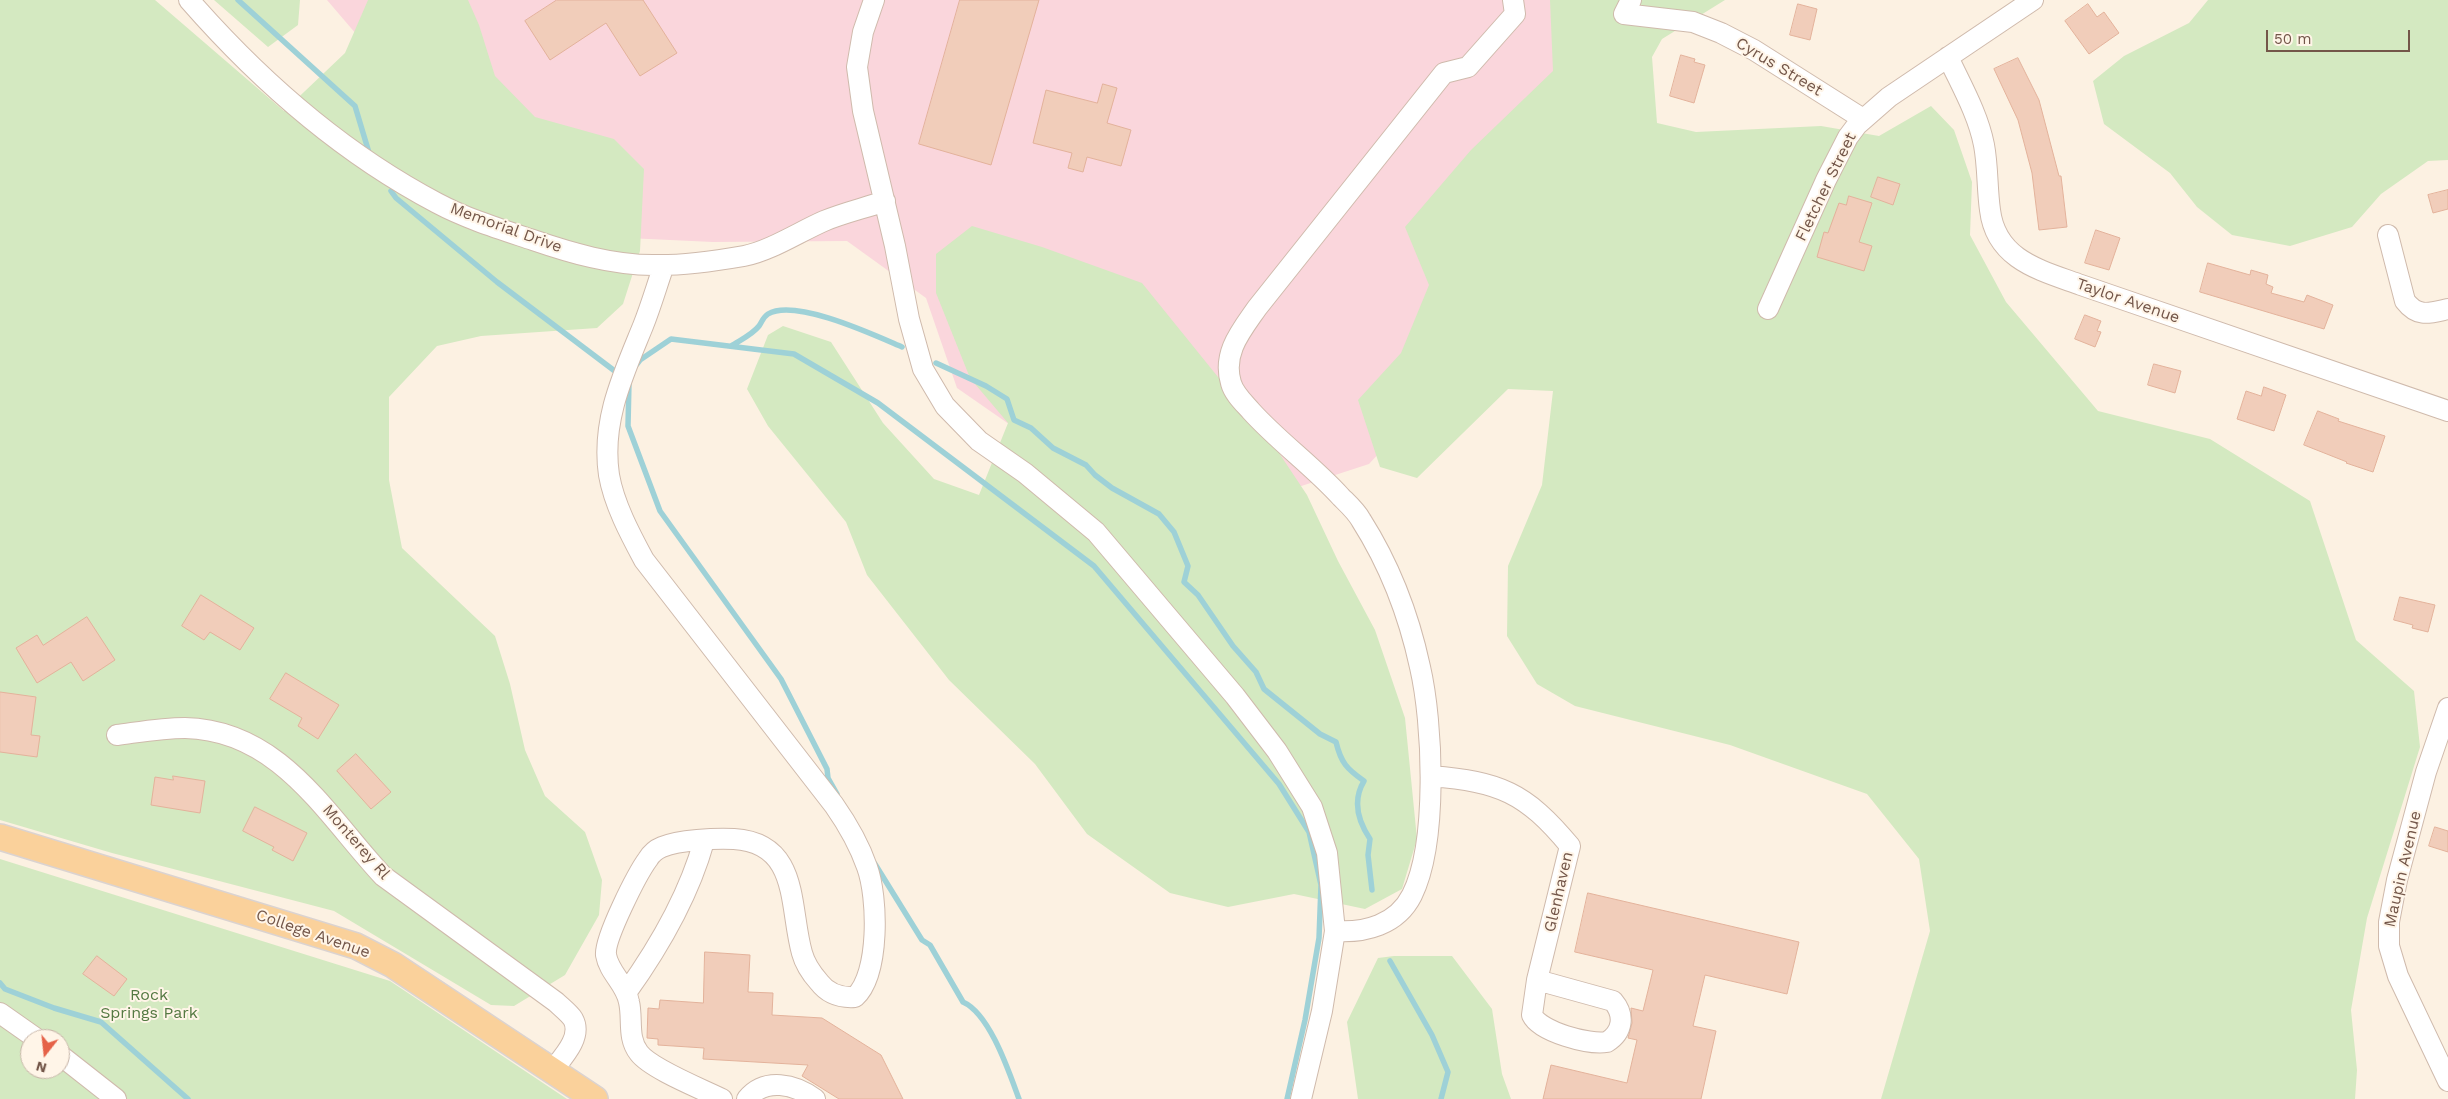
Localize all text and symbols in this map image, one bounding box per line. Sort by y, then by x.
scale bar [2268,20,2412,52]
text: 50 m [2274,30,2311,48]
street label: Cyrus Street [1732,34,1826,100]
street label: Fletcher Street [1791,129,1861,245]
street label: Memorial Drive [447,199,565,257]
street label: Taylor Avenue [2074,274,2182,328]
street label: Monterey Rl [318,801,394,883]
street label: Maupin Avenue [2380,809,2426,929]
street label: Glenhaven [1540,850,1578,934]
street label: College Avenue [253,905,373,963]
park label: Rock Springs Park [100,985,198,1023]
north arrow [20,1029,70,1079]
text: N [34,1058,48,1077]

